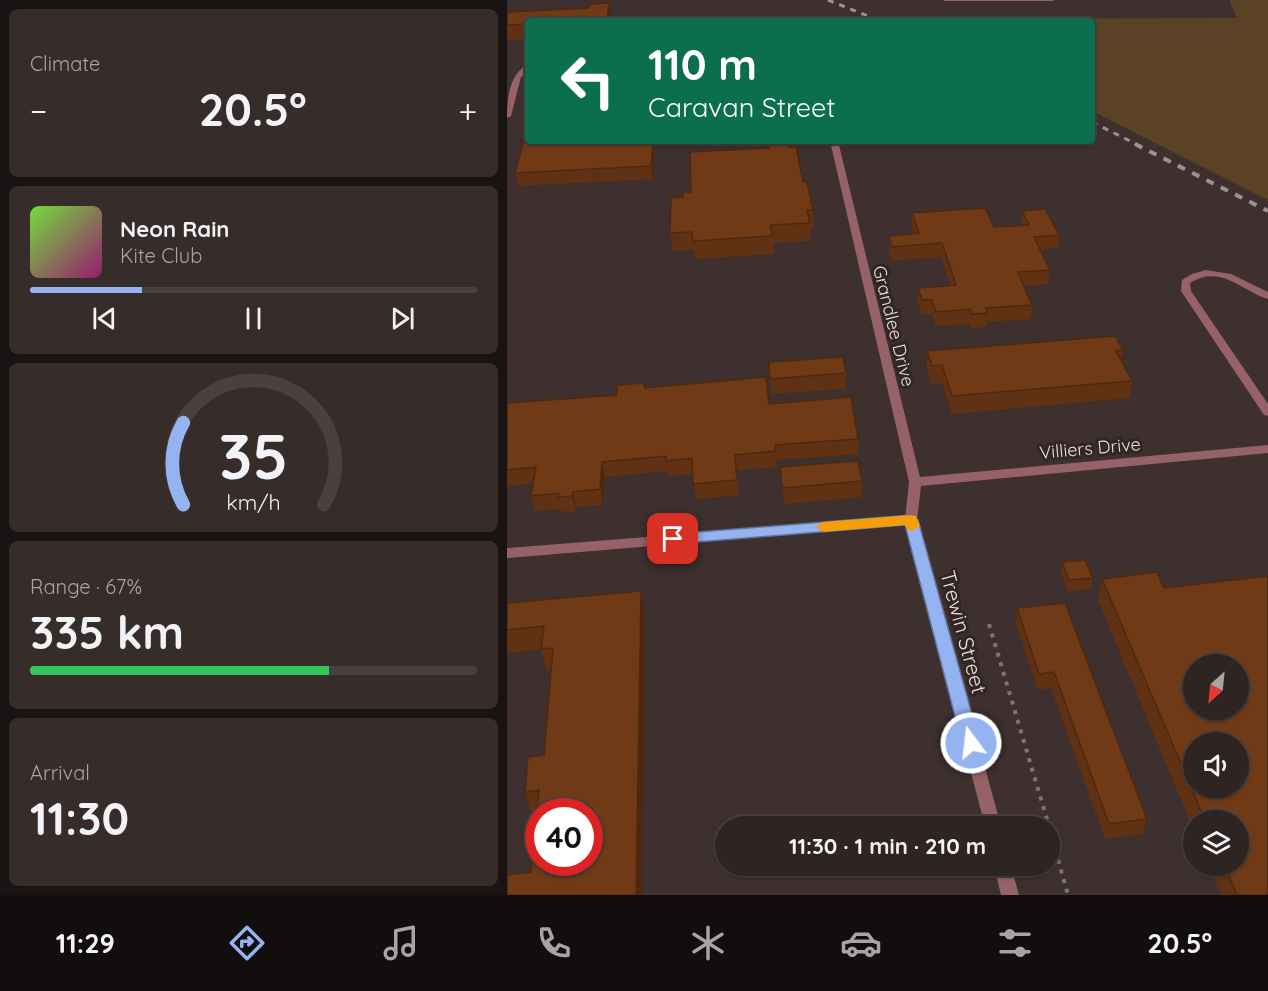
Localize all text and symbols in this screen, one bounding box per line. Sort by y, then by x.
text: 110 m [648,38,757,91]
icon: left [549,42,627,120]
text: Climate [30,51,100,76]
text: 20.5° [199,81,307,137]
text: − [30,90,47,131]
text: + [458,90,477,131]
text: Caravan Street [648,90,835,124]
text: Neon Rain [120,215,229,243]
text: Kite Club [120,243,202,268]
street label: Grandlee Drive [868,263,920,389]
icon: previous [88,302,121,335]
icon: pause [237,302,270,335]
icon: next [386,302,419,335]
text: 35 [219,417,288,495]
street label: Villiers Drive [1038,432,1142,464]
text: km/h [226,489,281,515]
pin [647,513,698,564]
icon: arrive [656,522,689,555]
street label: Trewin Street [935,568,993,696]
text: Range · 67% [30,574,142,599]
text: 335 km [30,604,184,660]
north arrow [1183,654,1249,720]
map controls [1183,654,1249,876]
position arrow [939,711,1003,775]
button: sound [1183,732,1249,798]
text: Arrival [30,760,90,785]
text: 11:30 [30,790,129,846]
speed limit sign: 40 [525,798,603,876]
button: layers [1183,810,1249,876]
text: 11:30 · 1 min · 210 m [789,832,986,860]
icon: directions [226,922,268,964]
icon: music [380,922,422,964]
icon: phone [533,922,575,964]
icon: climate [687,922,729,964]
icon: car [840,922,882,964]
icon: filters [994,922,1036,964]
text: 11:29 [56,926,115,960]
text: 20.5° [1147,926,1212,960]

